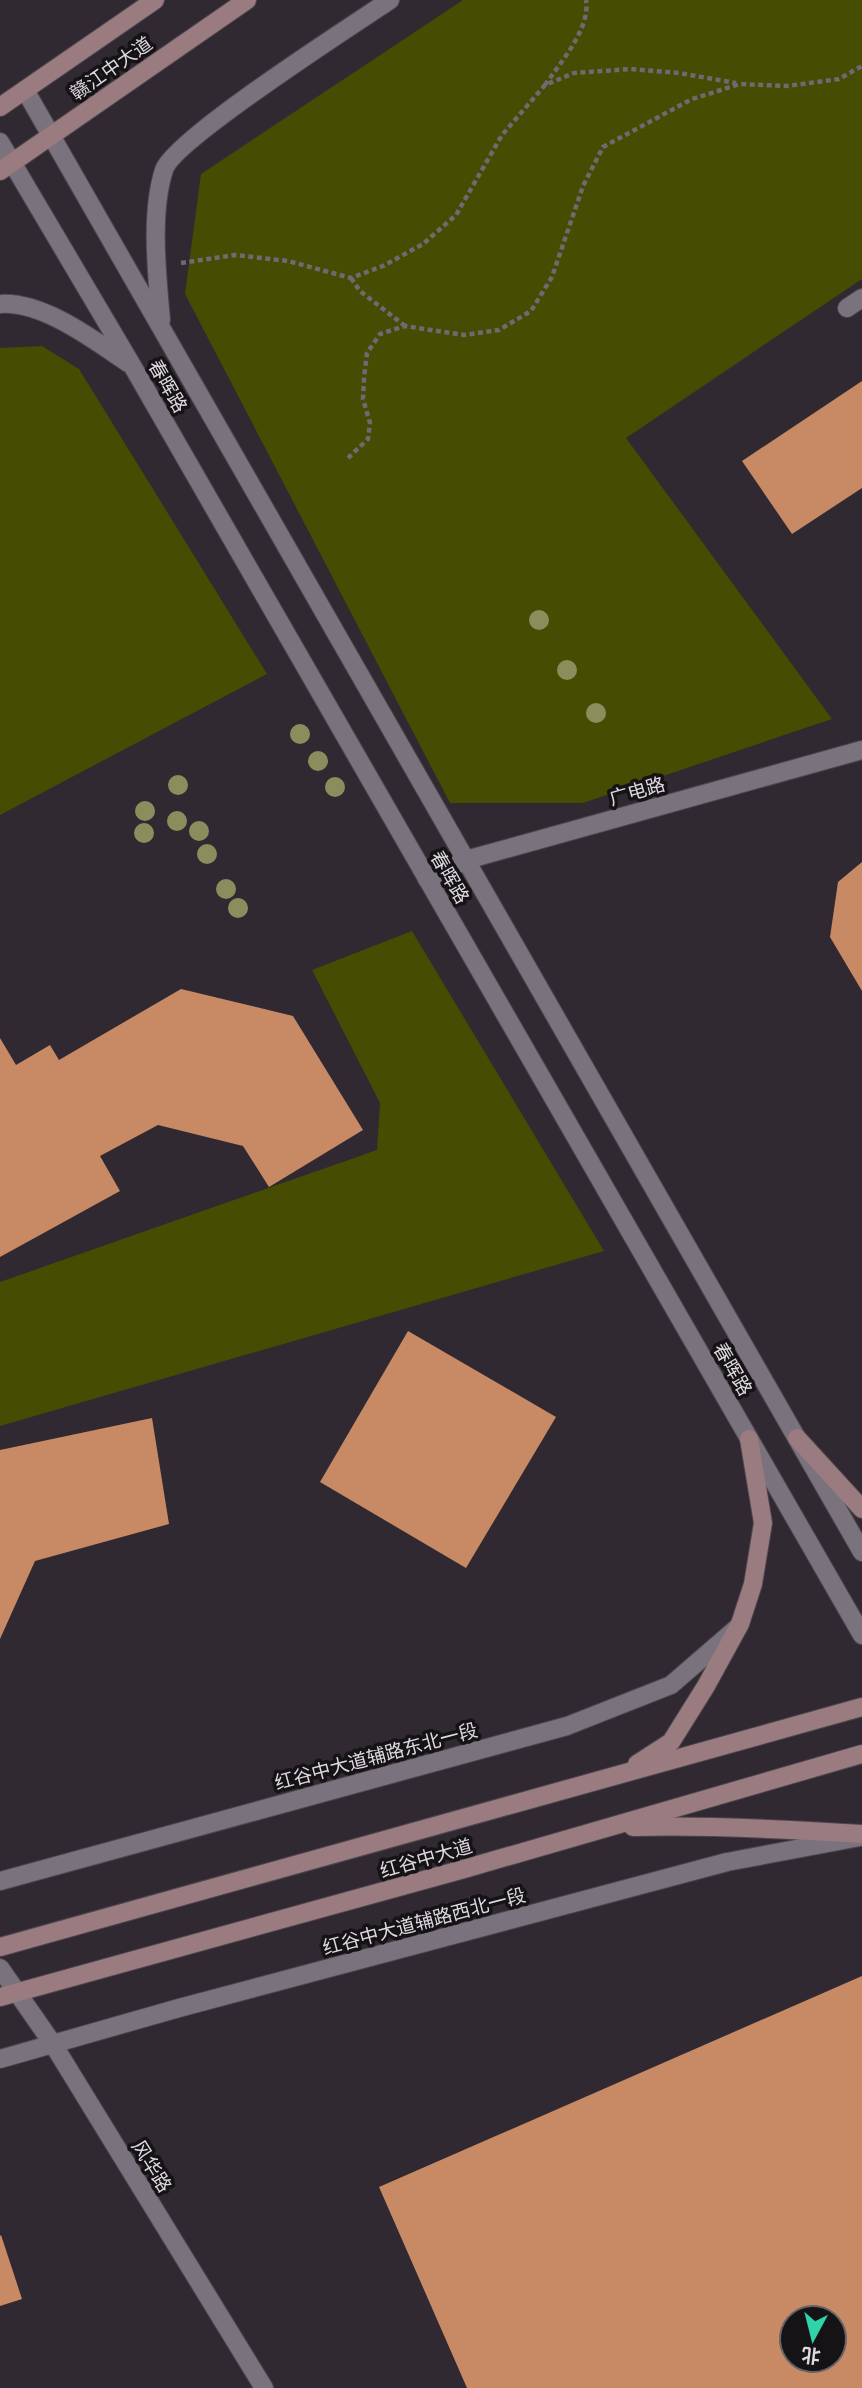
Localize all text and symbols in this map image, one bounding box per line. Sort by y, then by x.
street label: 赣江中大道 [64,29,157,105]
street label: 春晖路 [143,354,194,417]
street label: 广电路 [606,770,668,810]
street label: 春晖路 [425,845,476,908]
street label: 春晖路 [708,1337,759,1400]
street label: 红谷中大道辅路东北一段 [271,1715,480,1795]
street label: 红谷中大道 [376,1831,475,1883]
street label: 红谷中大道辅路西北一段 [319,1880,528,1960]
street label: 风华路 [127,2134,179,2197]
north arrow [778,2304,848,2374]
text: 北 [800,2343,822,2371]

